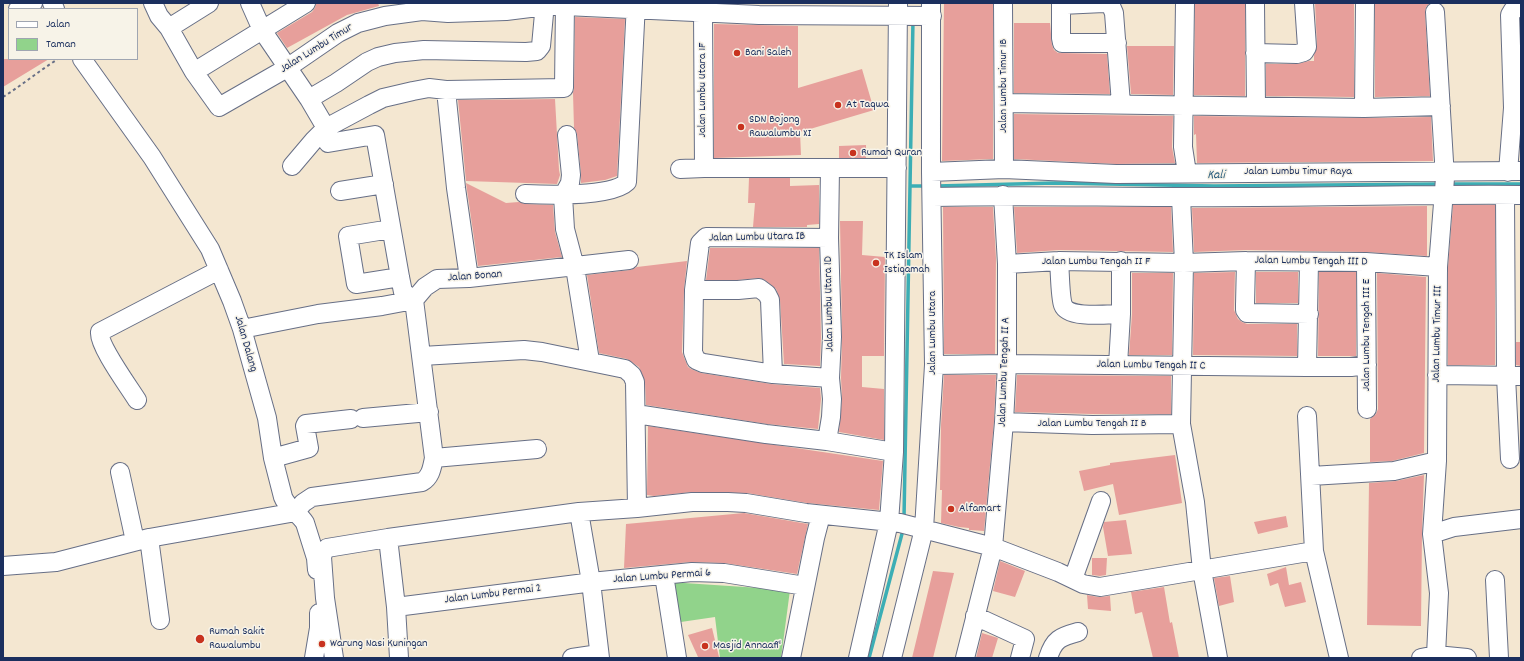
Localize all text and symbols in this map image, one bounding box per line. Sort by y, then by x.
legend [8,8,138,60]
text: Jalan [46,16,70,33]
street label: Jalan Lumbu Timur [278,21,356,77]
text: Taman [46,36,76,53]
street label: Jalan Lumbu Timur 1B [997,39,1011,133]
street label: Jalan Lumbu Utara 1F [696,43,710,137]
place label: Bani Saleh [745,46,791,60]
marker: Bani Saleh [732,48,742,58]
place label: At Taqwa [846,98,889,112]
marker: At Taqwa [833,100,843,110]
place label: SDN Bojong Rawalumbu XI [749,113,811,141]
marker: SDN Bojong Rawalumbu XI [736,122,746,132]
place label: Rumah Quran [861,146,922,160]
marker: Rumah Quran [848,148,858,158]
street label: Jalan Lumbu Timur Raya [1244,165,1352,179]
water label: Kali [1207,168,1225,184]
street label: Jalan Lumbu Utara IB [709,230,805,246]
place label: TK Islam Istiqamah [884,249,930,277]
street label: Jalan Lumbu Tengah III D [1254,254,1368,270]
street label: Jalan Lumbu Tengah II F [1042,255,1150,269]
street label: Jalan Lumbu Utara 1D [822,256,838,352]
marker: TK Islam Istiqamah [871,258,881,268]
street label: Jalan Bonan [447,268,503,286]
street label: Jalan Lumbu Tengah III E [1360,279,1374,391]
street label: Jalan Lumbu Timur III [1430,285,1446,383]
street label: Jalan Lumbu Utara [926,291,940,375]
street label: Jalan Dalang [230,314,260,374]
street label: Jalan Lumbu Tengah II A [996,317,1014,427]
street label: Jalan Lumbu Tengah II C [1096,358,1206,374]
street label: Jalan Lumbu Tengah II B [1038,417,1146,431]
place label: Alfamart [959,502,1001,516]
marker: Alfamart [946,504,956,514]
street label: Jalan Lumbu Permai 6 [613,566,711,588]
street label: Jalan Lumbu Permai 2 [444,582,542,608]
place label: Rumah Sakit Rawalumbu [209,625,265,653]
marker: Rumah Sakit Rawalumbu [194,633,206,645]
place label: Warung Nasi Kuningan [330,637,428,651]
marker: Warung Nasi Kuningan [317,639,327,649]
place label: Masjid Annaafi' [713,639,781,653]
marker: Masjid Annaafi' [700,641,710,651]

